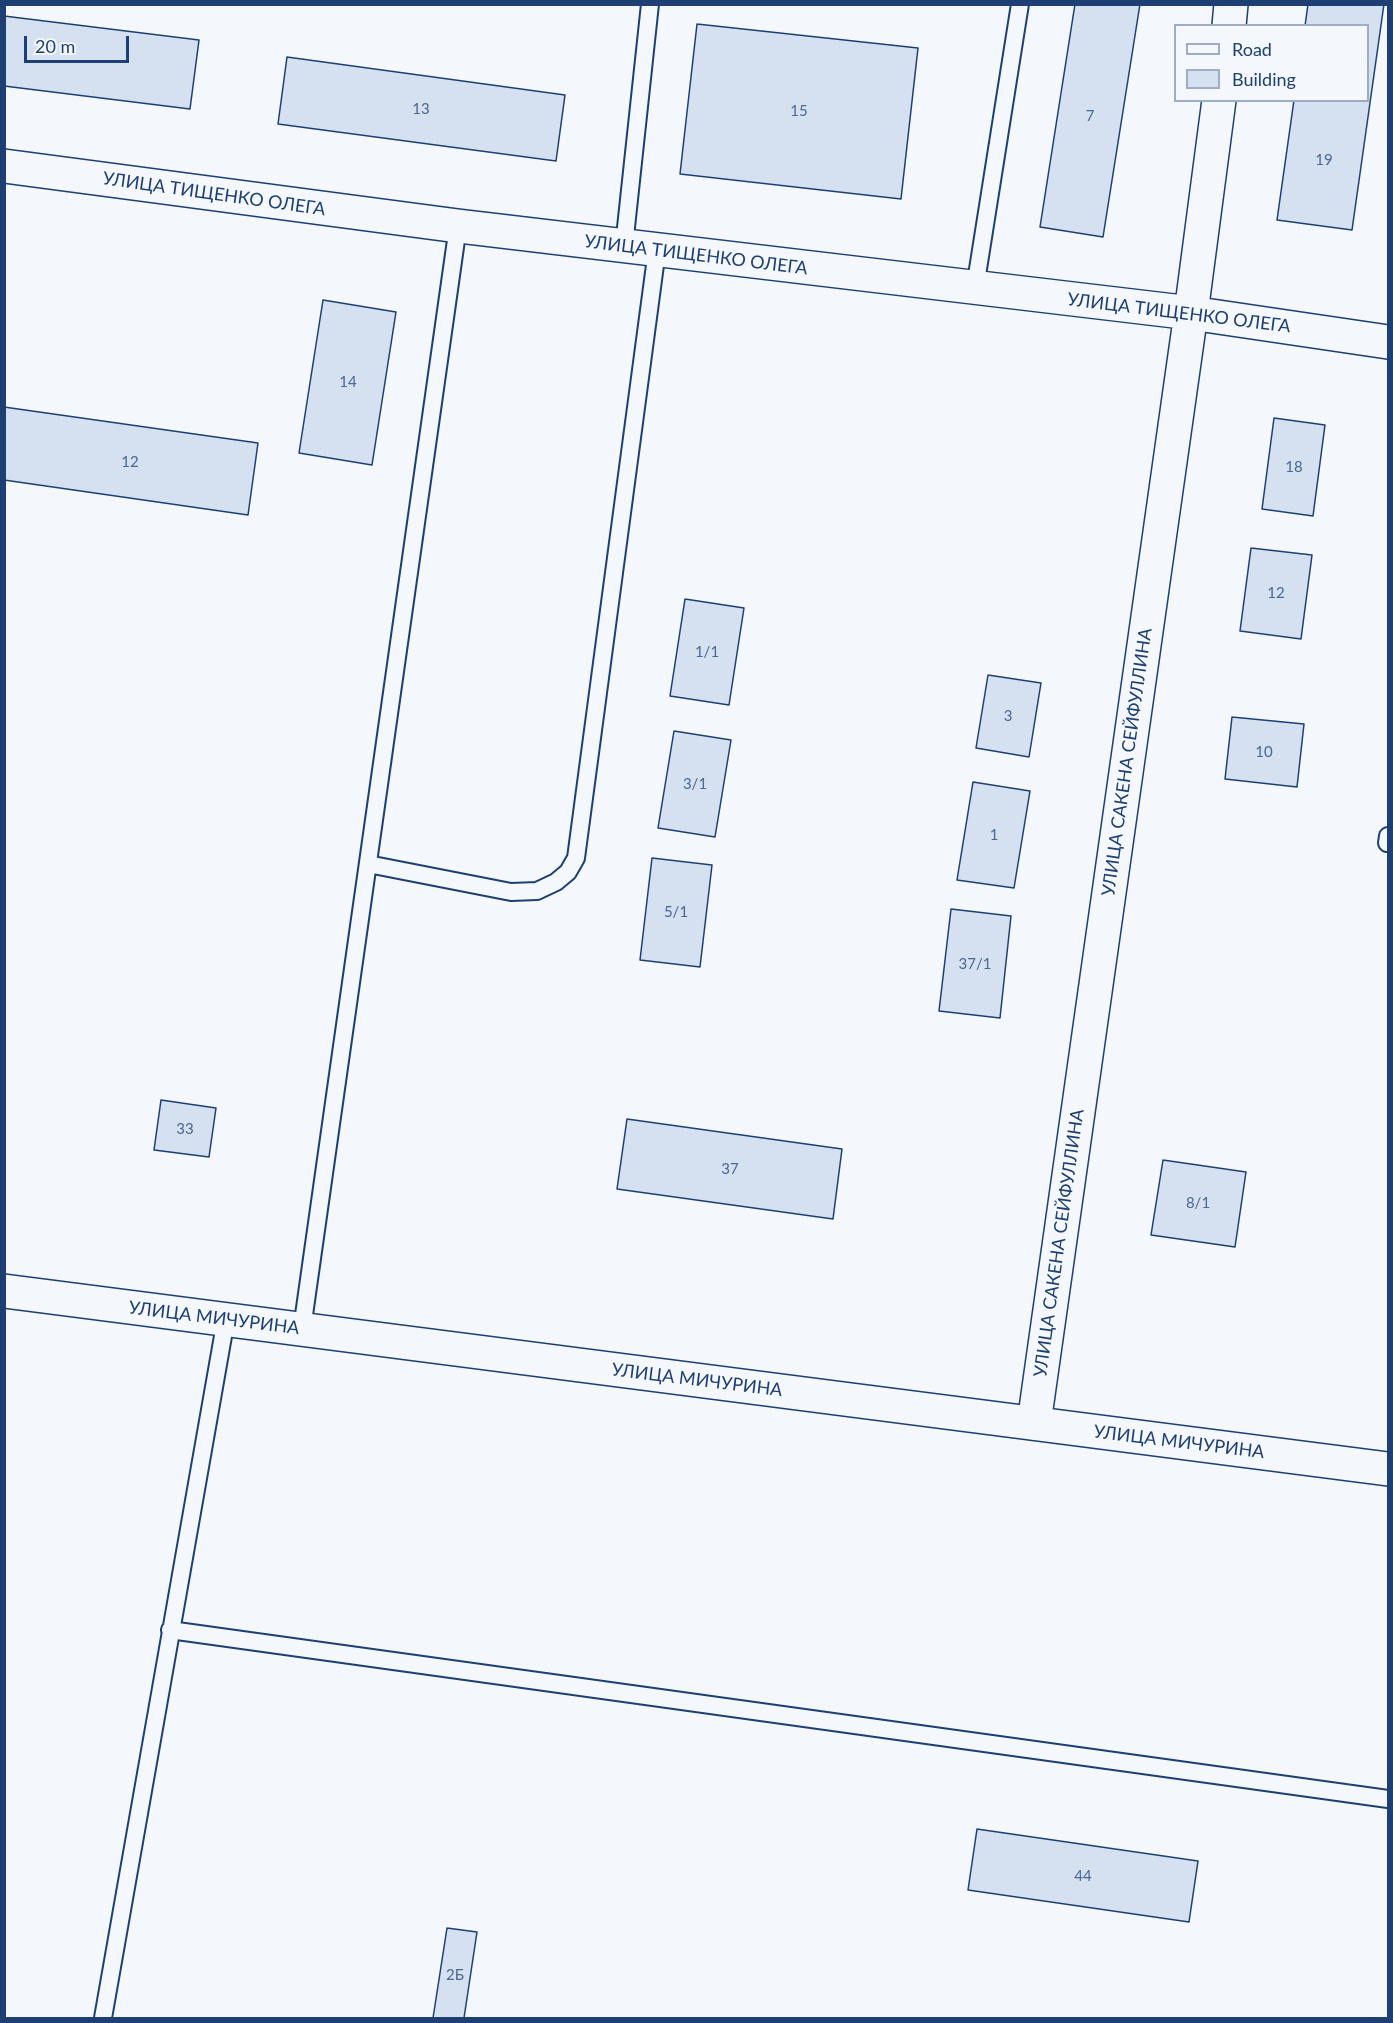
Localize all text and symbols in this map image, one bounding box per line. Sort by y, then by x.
scale bar [27,24,132,62]
legend [1174,24,1369,102]
text: 20 m [35,35,75,57]
text: Road [1232,38,1272,60]
text: Building [1232,68,1296,90]
house number: 13 [412,100,430,118]
house number: 15 [790,102,808,120]
house number: 7 [1086,107,1094,125]
house number: 19 [1315,151,1333,169]
street label: УЛИЦА ТИЩЕНКО ОЛЕГА [101,168,327,220]
street label: УЛИЦА ТИЩЕНКО ОЛЕГА [583,231,809,279]
street label: УЛИЦА ТИЩЕНКО ОЛЕГА [1066,289,1292,337]
house number: 14 [339,373,357,391]
house number: 12 [121,453,139,471]
house number: 18 [1285,458,1303,476]
house number: 12 [1267,584,1285,602]
street label: УЛИЦА САКЕНА СЕЙФУЛЛИНА [1097,627,1157,897]
house number: 1/1 [695,643,719,661]
house number: 3 [1004,707,1012,725]
house number: 10 [1255,743,1273,761]
house number: 3/1 [683,775,707,793]
house number: 1 [990,826,998,844]
house number: 5/1 [664,903,688,921]
house number: 37/1 [959,955,991,973]
street label: УЛИЦА САКЕНА СЕЙФУЛЛИНА [1029,1108,1089,1378]
house number: 33 [176,1120,194,1138]
house number: 37 [721,1160,739,1178]
house number: 8/1 [1186,1194,1210,1212]
street label: УЛИЦА МИЧУРИНА [127,1297,301,1339]
street label: УЛИЦА МИЧУРИНА [610,1359,784,1401]
street label: УЛИЦА МИЧУРИНА [1092,1421,1266,1463]
house number: 44 [1074,1867,1092,1885]
house number: 2Б [446,1966,464,1984]

